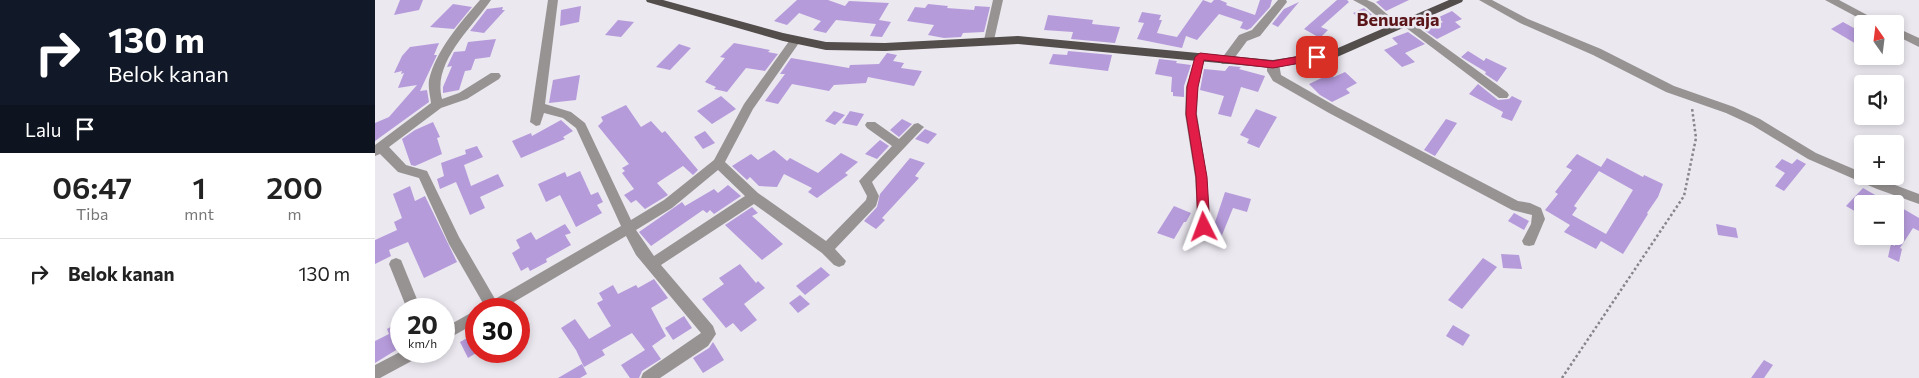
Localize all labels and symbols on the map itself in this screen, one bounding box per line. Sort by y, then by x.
district label: Benuaraja [1357,8,1439,30]
north arrow [1854,15,1904,65]
pin [1296,36,1338,78]
position arrow [1177,200,1229,252]
speed limit sign: 30 [465,298,530,363]

